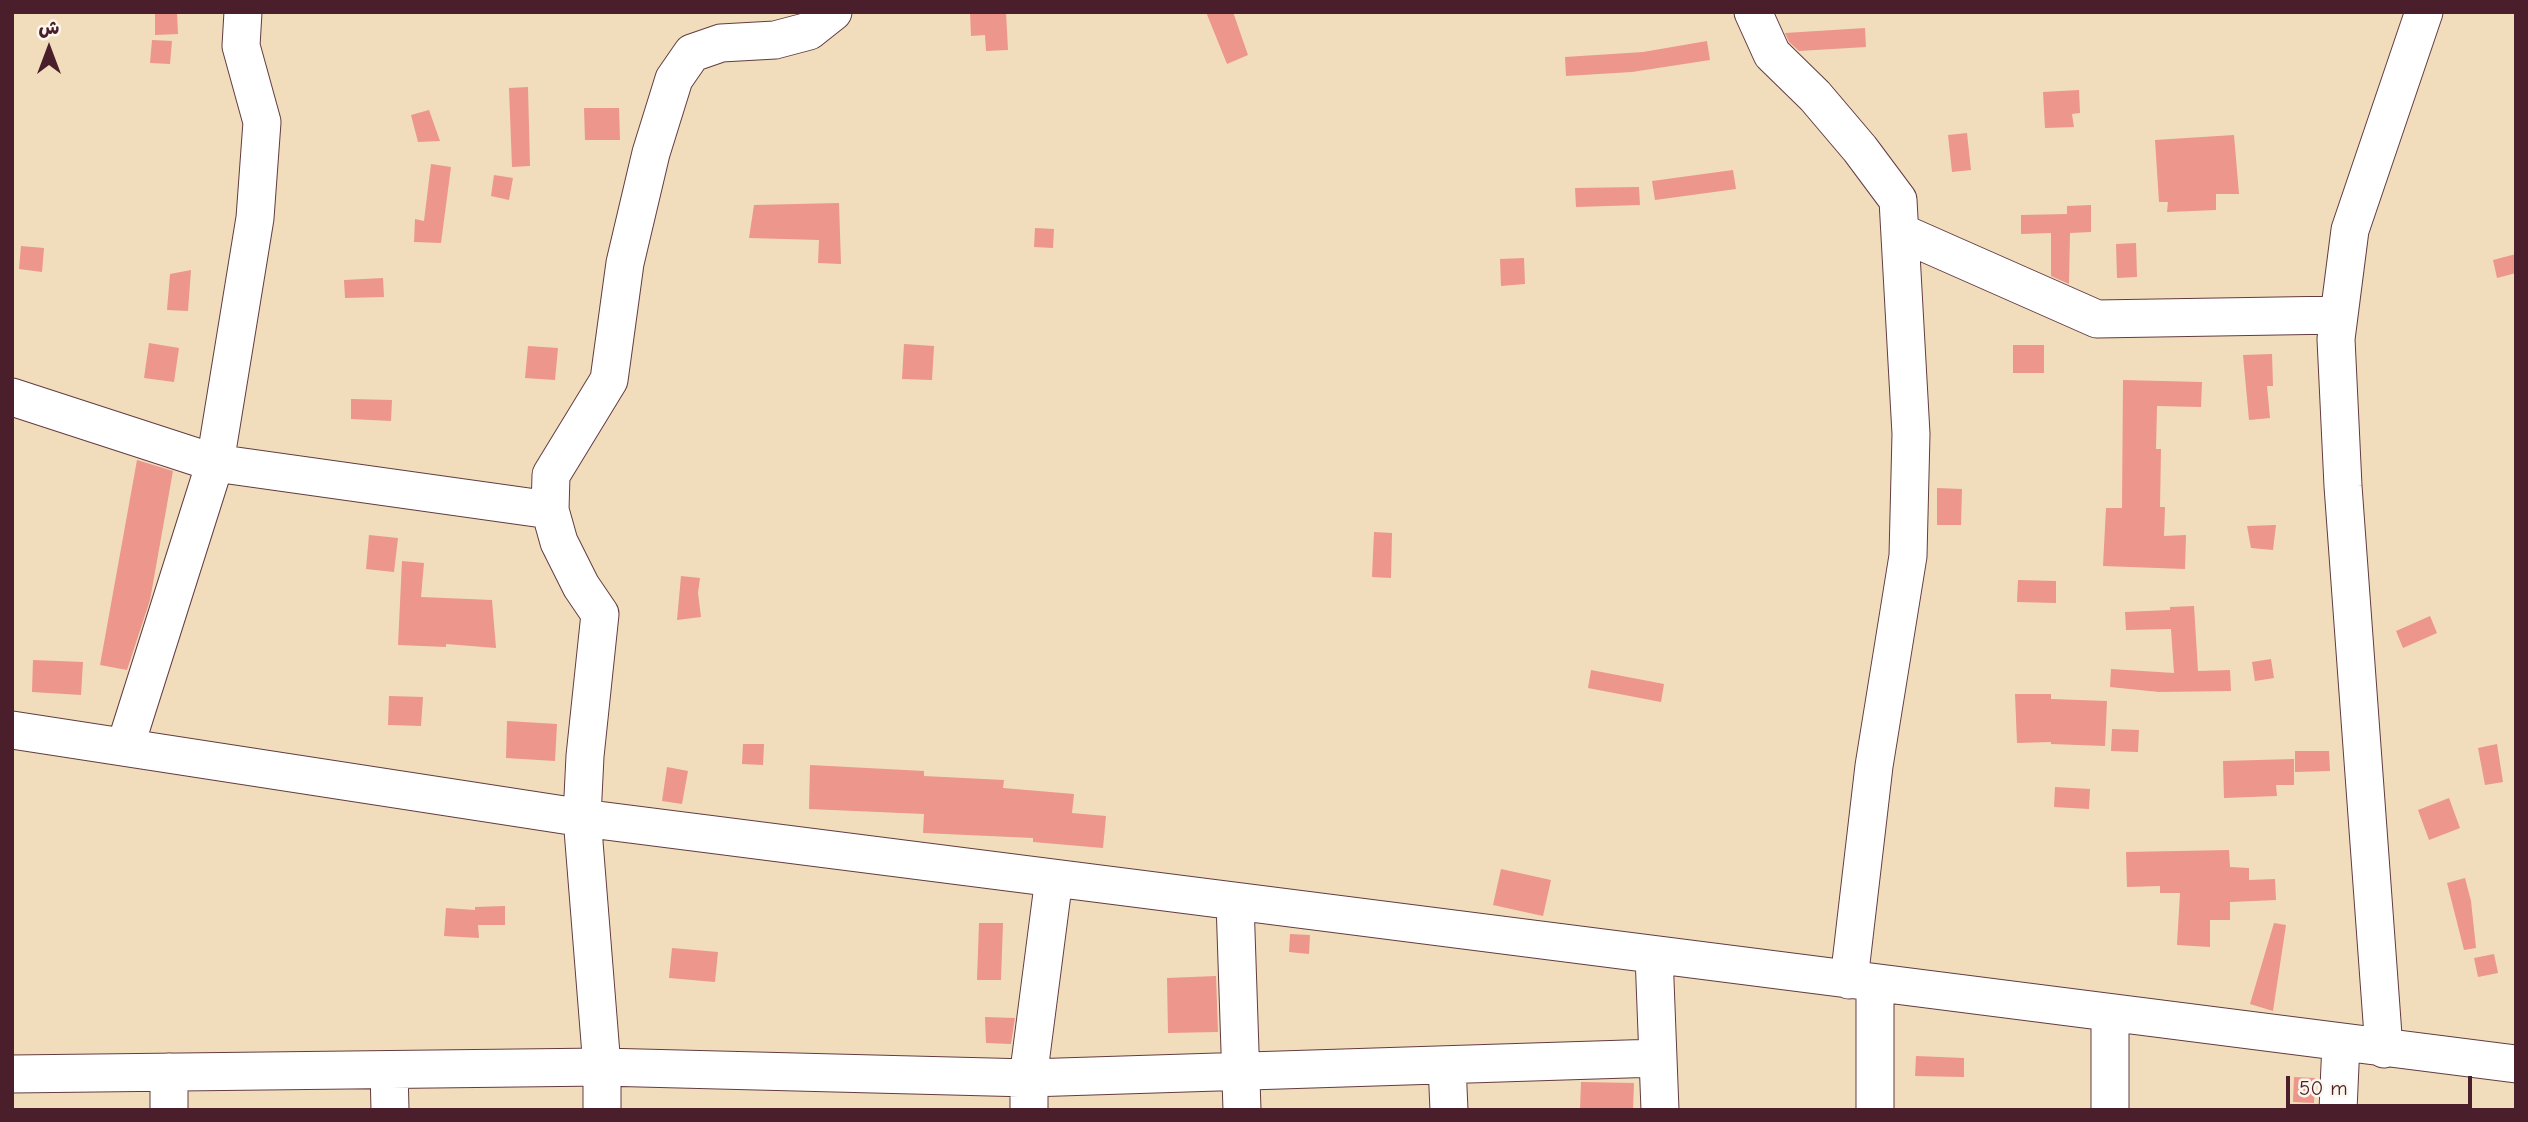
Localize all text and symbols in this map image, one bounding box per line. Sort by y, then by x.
north arrow [14,14,84,84]
text: ش [39,17,59,39]
scale bar [2290,1062,2476,1106]
text: 50 m [2299,1076,2348,1100]

